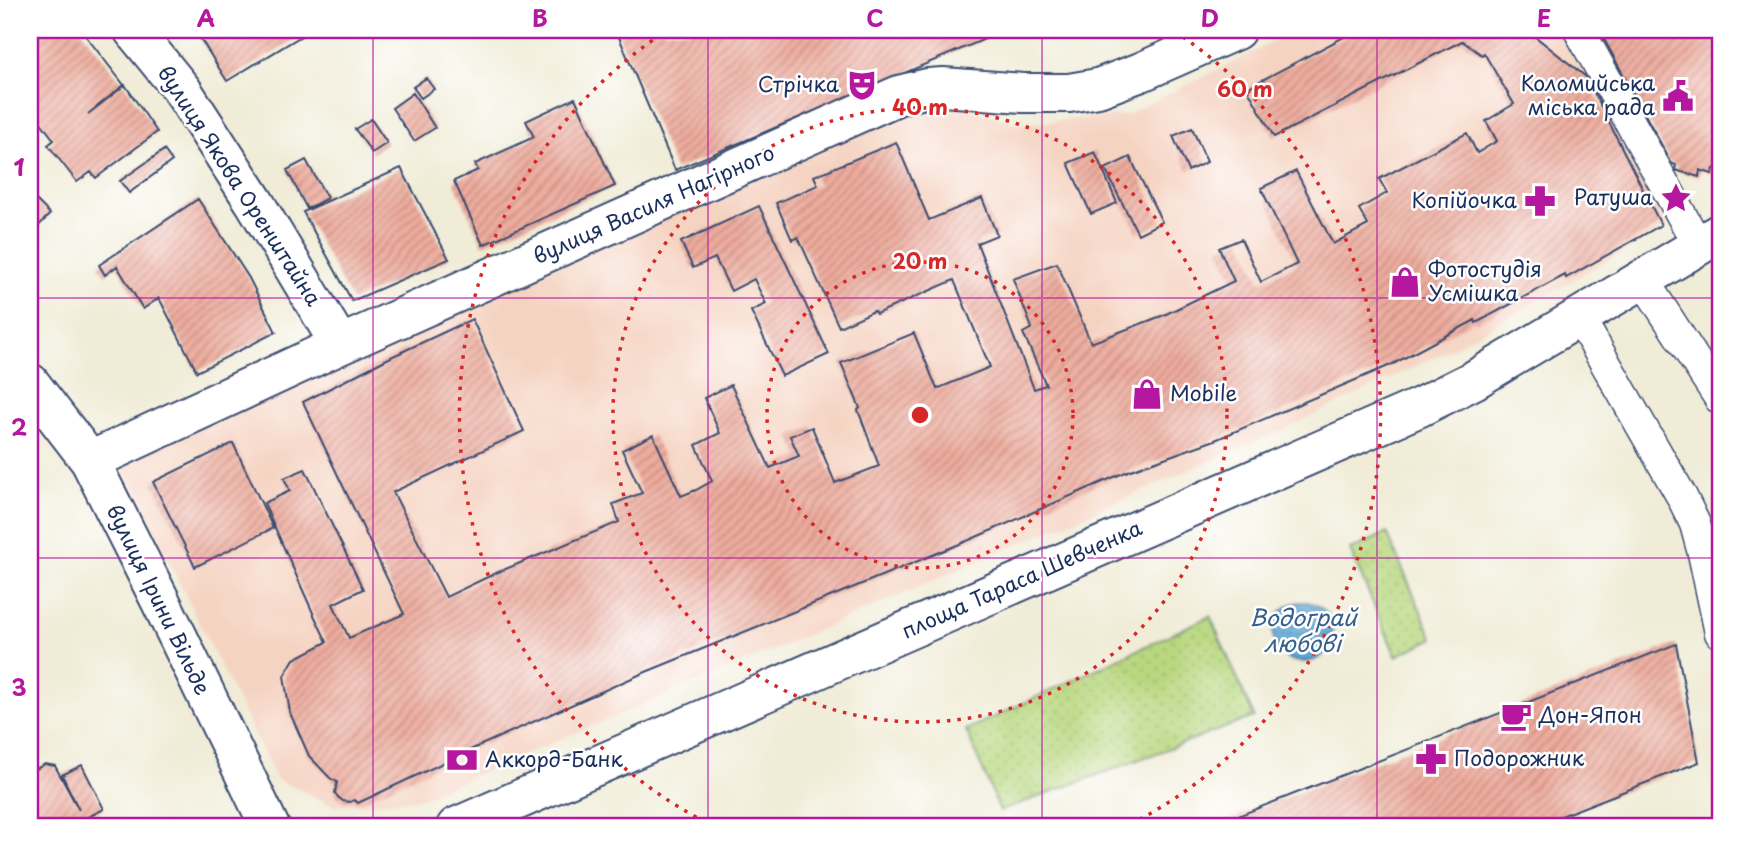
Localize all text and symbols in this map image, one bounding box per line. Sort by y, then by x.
text: A [197,0,215,35]
text: B [532,0,548,35]
text: C [866,0,884,35]
text: D [1201,0,1219,35]
text: E [1537,0,1551,35]
street label: вулиця Якова Оренштайна [151,58,331,311]
place label: Коломийська міська рада [1521,66,1656,122]
place label: Стрічка [758,67,840,99]
theatre icon: Стрічка [845,68,879,102]
text: 60 m [1217,72,1273,104]
public building icon: Коломийська міська рада [1661,79,1695,113]
text: 40 m [892,90,948,122]
street label: вулиця Василя Нагірного [527,135,779,271]
text: 1 [14,149,25,184]
place label: Ратуша [1573,180,1653,212]
place icon: Ратуша [1659,181,1693,215]
place label: Копійочка [1412,183,1518,215]
pharmacy icon: Копійочка [1523,184,1557,218]
text: 20 m [893,244,947,276]
place label: Фотостудія Усмішка [1428,252,1542,308]
shop icon: Фотостудія Усмішка [1388,265,1422,299]
place label: Mobile [1170,376,1237,408]
shop icon: Mobile [1130,377,1164,411]
centre of rings [908,403,932,427]
text: 2 [11,409,27,444]
street label: вулиця Ірини Вільде [100,498,220,700]
street label: площа Тараса Шевченка [896,511,1147,646]
water label: Водограй любові [1249,599,1359,660]
text: 3 [11,669,27,704]
place label: Дон-Япон [1538,698,1642,730]
cafe icon: Дон-Япон [1499,699,1533,733]
place label: Подорожник [1454,741,1585,773]
place label: Аккорд-Банк [485,742,624,774]
pharmacy icon: Подорожник [1414,742,1448,776]
bank icon: Аккорд-Банк [445,743,479,777]

